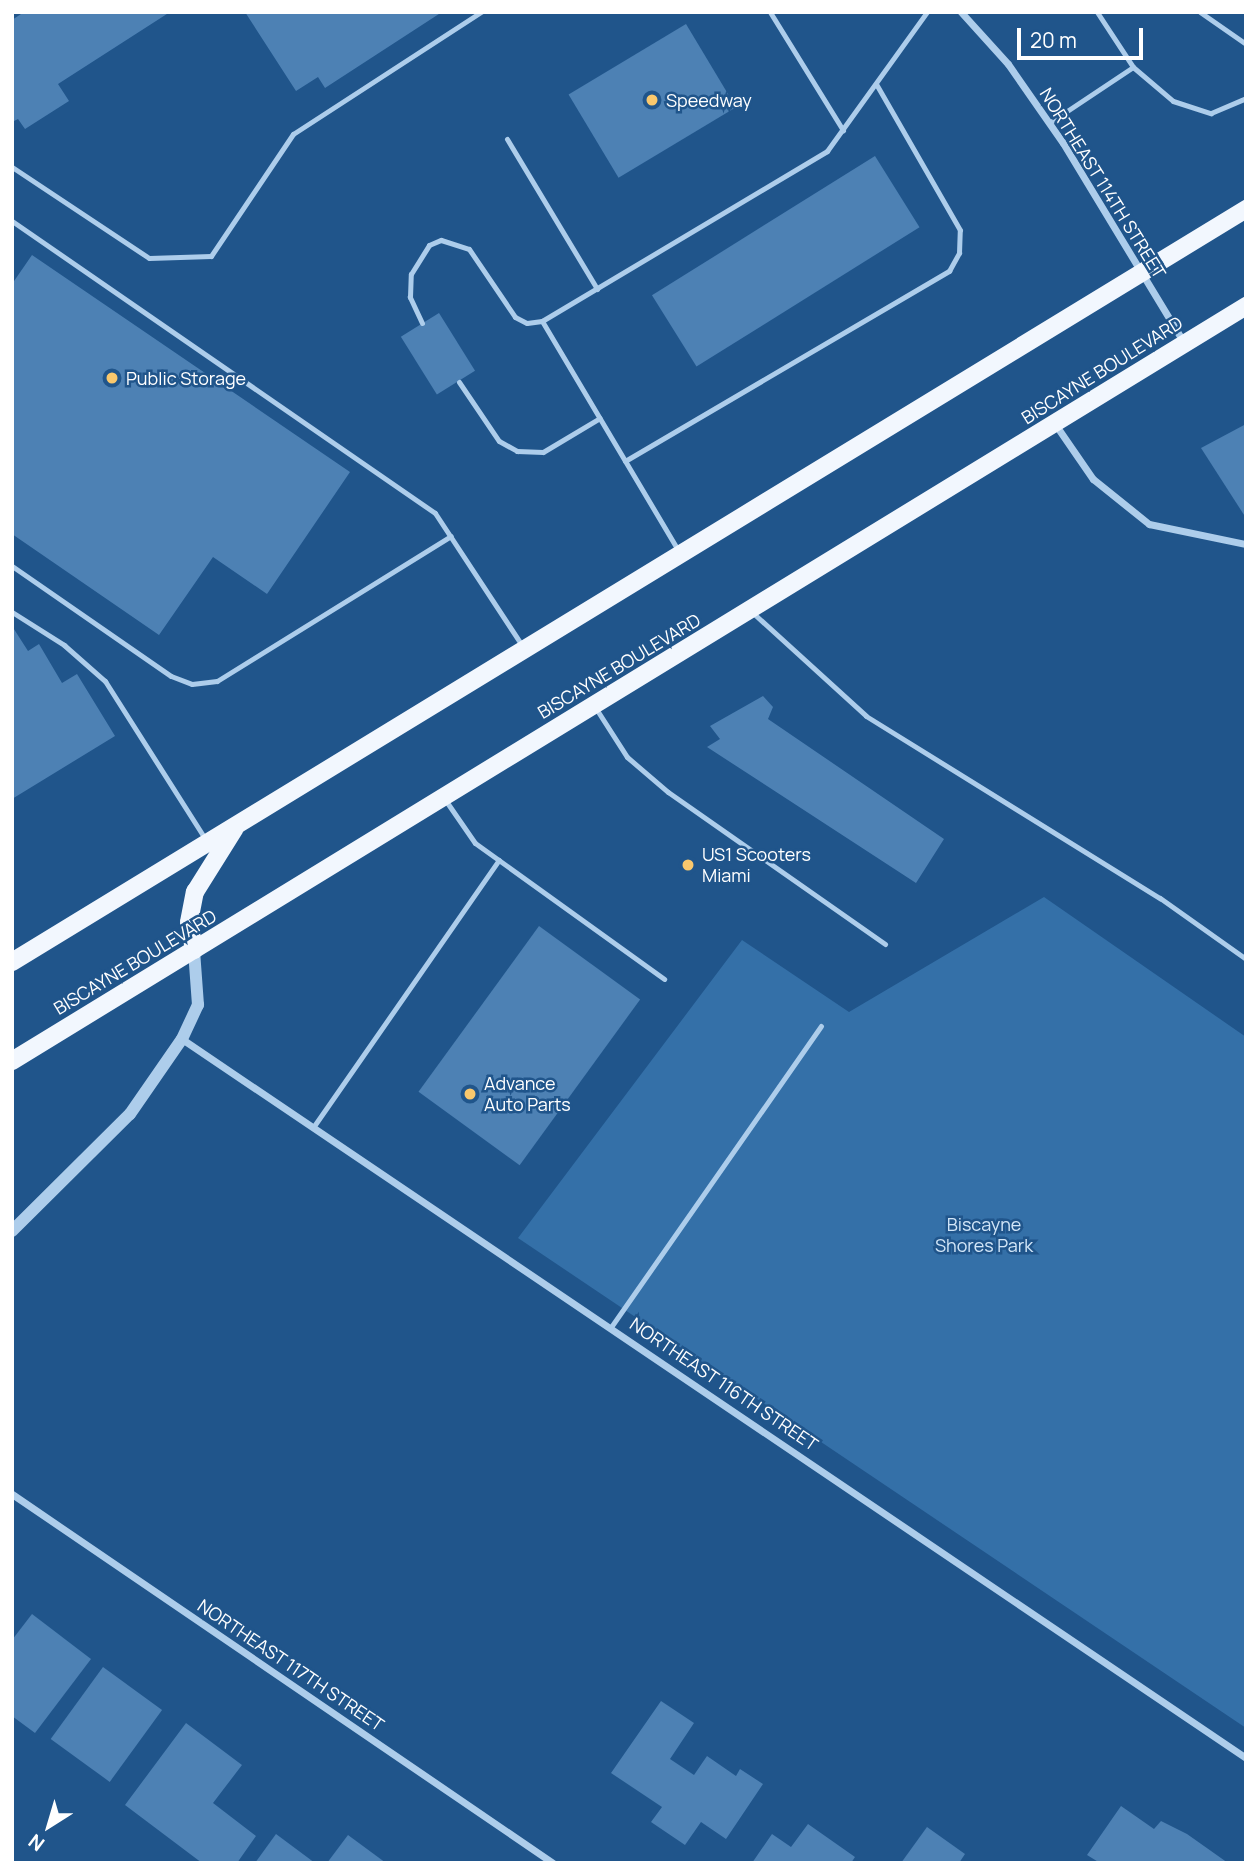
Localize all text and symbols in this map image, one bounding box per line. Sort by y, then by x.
scale bar [1020,14,1146,58]
text: 20 m [1030,26,1077,54]
street label: NORTHEAST 114TH STREET [1035,84,1171,282]
place label: Speedway [666,89,752,111]
marker: Speedway [644,92,660,108]
street label: BISCAYNE BOULEVARD [1017,312,1187,428]
place label: Public Storage [126,367,246,389]
marker: Public Storage [104,370,120,386]
street label: BISCAYNE BOULEVARD [534,609,704,723]
place label: US1 Scooters Miami [702,844,811,886]
marker: US1 Scooters Miami [680,857,696,873]
street label: BISCAYNE BOULEVARD [50,905,220,1019]
place label: Advance Auto Parts [484,1073,571,1116]
marker: Advance Auto Parts [462,1086,478,1102]
park label: Biscayne Shores Park [935,1214,1033,1256]
street label: NORTHEAST 116TH STREET [626,1313,822,1455]
street label: NORTHEAST 117TH STREET [193,1594,389,1736]
north arrow [14,1791,84,1861]
text: N [23,1828,50,1857]

